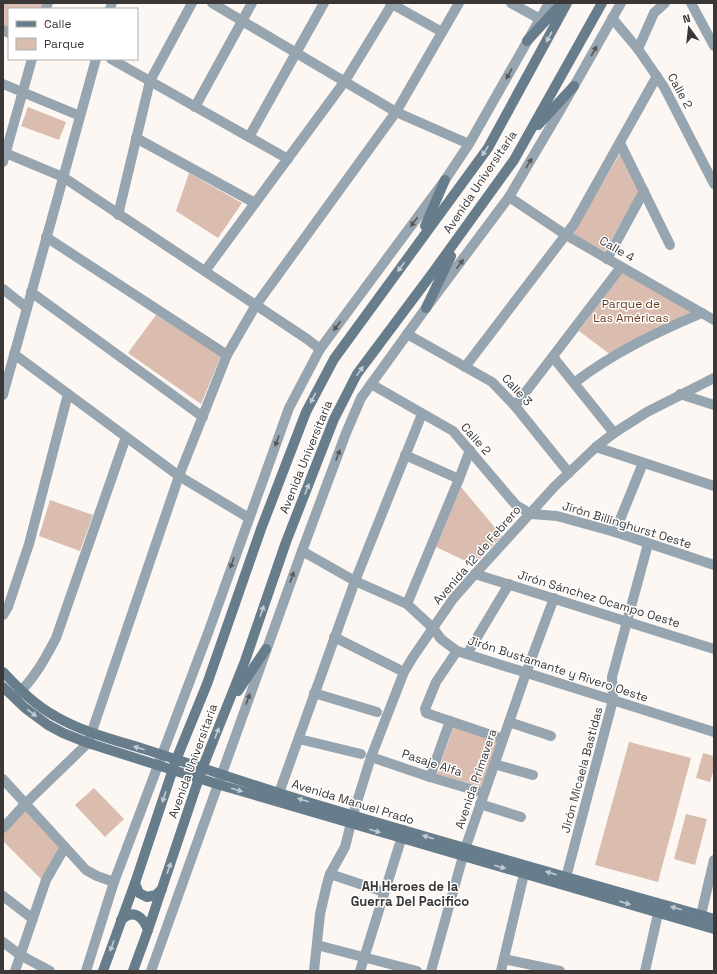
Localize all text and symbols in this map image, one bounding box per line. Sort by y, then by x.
legend [8,8,138,60]
north arrow [669,8,709,48]
text: N [681,11,692,26]
text: Calle [44,16,72,32]
one-way arrow [545,31,552,43]
text: Parque [44,36,84,52]
one-way arrow [590,45,597,57]
one-way arrow [505,68,512,79]
street label: Calle 2 [664,71,696,111]
street label: Avenida Universitaria [440,127,520,237]
one-way arrow [481,145,489,156]
one-way arrow [525,158,533,168]
one-way arrow [410,217,418,227]
street label: Calle 4 [596,233,638,266]
one-way arrow [455,258,464,269]
one-way arrow [397,262,405,273]
park label: Parque de Las Américas [593,296,669,326]
one-way arrow [333,321,341,332]
one-way arrow [356,365,364,376]
street label: Calle 3 [498,371,536,409]
one-way arrow [310,393,317,404]
street label: Avenida Universitaria [276,398,336,516]
street label: Calle 2 [457,420,495,458]
one-way arrow [274,436,280,448]
one-way arrow [335,448,341,460]
one-way arrow [304,482,310,494]
street label: Jirón Billinghurst Oeste [560,498,694,552]
street label: Avenida 12 de Febrero [430,502,524,608]
one-way arrow [229,558,235,570]
street label: Jirón Sánchez Ocampo Oeste [516,567,682,631]
one-way arrow [290,570,296,582]
one-way arrow [260,605,266,617]
street label: Jirón Bustamante y Rivero Oeste [466,632,650,706]
one-way arrow [245,692,251,704]
street label: Avenida Universitaria [165,701,221,820]
street label: Jirón Micaela Bastidas [557,705,607,835]
one-way arrow [26,709,37,718]
one-way arrow [214,726,220,738]
street label: Avenida Primavera [451,727,501,831]
one-way arrow [133,745,145,751]
street label: Pasaje Alfa [400,746,464,780]
street label: Avenida Manuel Prado [290,776,416,828]
one-way arrow [231,787,243,793]
one-way arrow [161,791,167,803]
one-way arrow [297,797,309,803]
one-way arrow [369,828,381,834]
one-way arrow [422,834,434,840]
one-way arrow [167,862,173,874]
one-way arrow [494,864,506,870]
one-way arrow [545,870,557,876]
district label: AH Heroes de la Guerra Del Pacifico [351,878,469,910]
one-way arrow [619,900,631,906]
one-way arrow [670,905,683,911]
one-way arrow [108,940,114,952]

